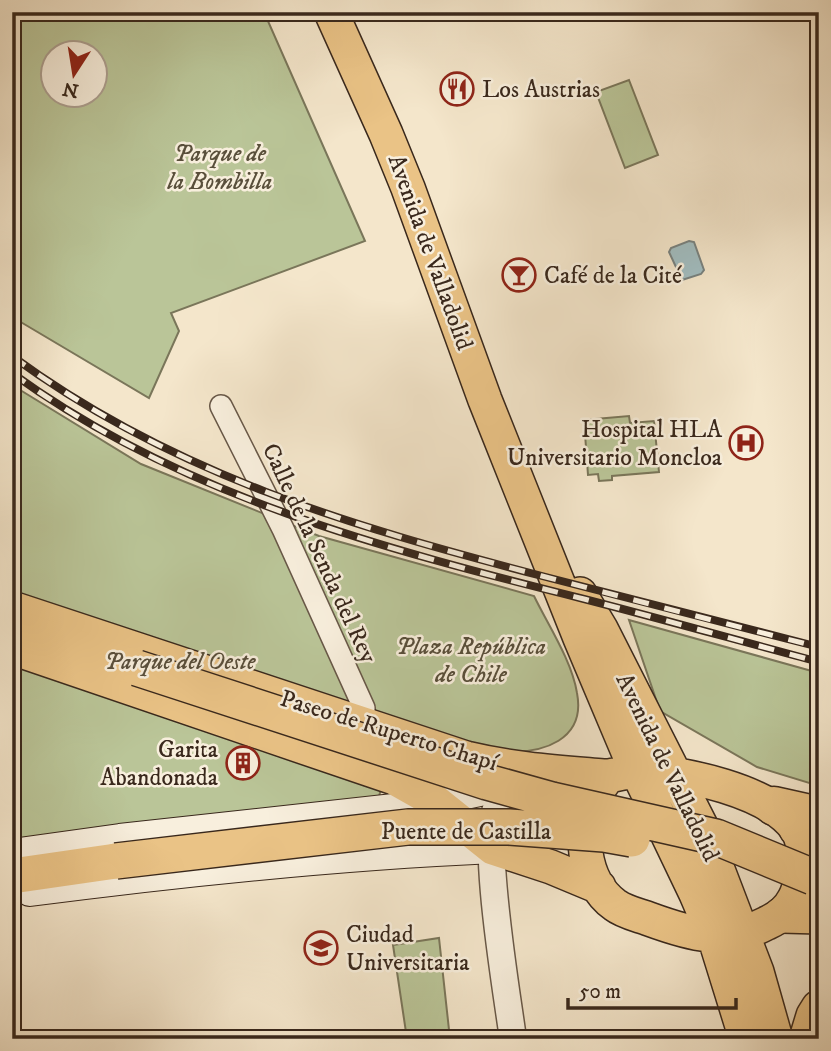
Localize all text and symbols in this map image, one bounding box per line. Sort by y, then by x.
north arrow [38,38,108,108]
restaurant icon: Los Austrias [438,70,476,108]
place label: Los Austrias [482,75,600,105]
text: N [60,76,81,102]
park label: Parque de la Bombilla [167,139,272,197]
street label: Avenida de Valladolid [381,151,479,354]
bar icon: Café de la Cité [500,256,538,294]
place label: Café de la Cité [544,261,682,291]
place label: Hospital HLA Universitario Moncloa [507,415,723,473]
hospital icon: Hospital HLA Universitario Moncloa [727,424,765,462]
street label: Calle de la Senda del Rey [255,439,383,669]
park label: Plaza República de Chile [396,632,546,690]
park label: Parque del Oeste [105,647,256,677]
street label: Avenida de Valladolid [609,668,726,867]
street label: Paseo de Ruperto Chapí [276,684,503,779]
place label: Garita Abandonada [100,735,219,793]
building icon: Garita Abandonada [224,744,262,782]
street label: Puente de Castilla [381,817,552,847]
place label: Ciudad Universitaria [346,920,470,978]
school or university icon: Ciudad Universitaria [302,929,340,967]
scale bar [568,967,736,1011]
text: 50 m [579,979,621,1005]

